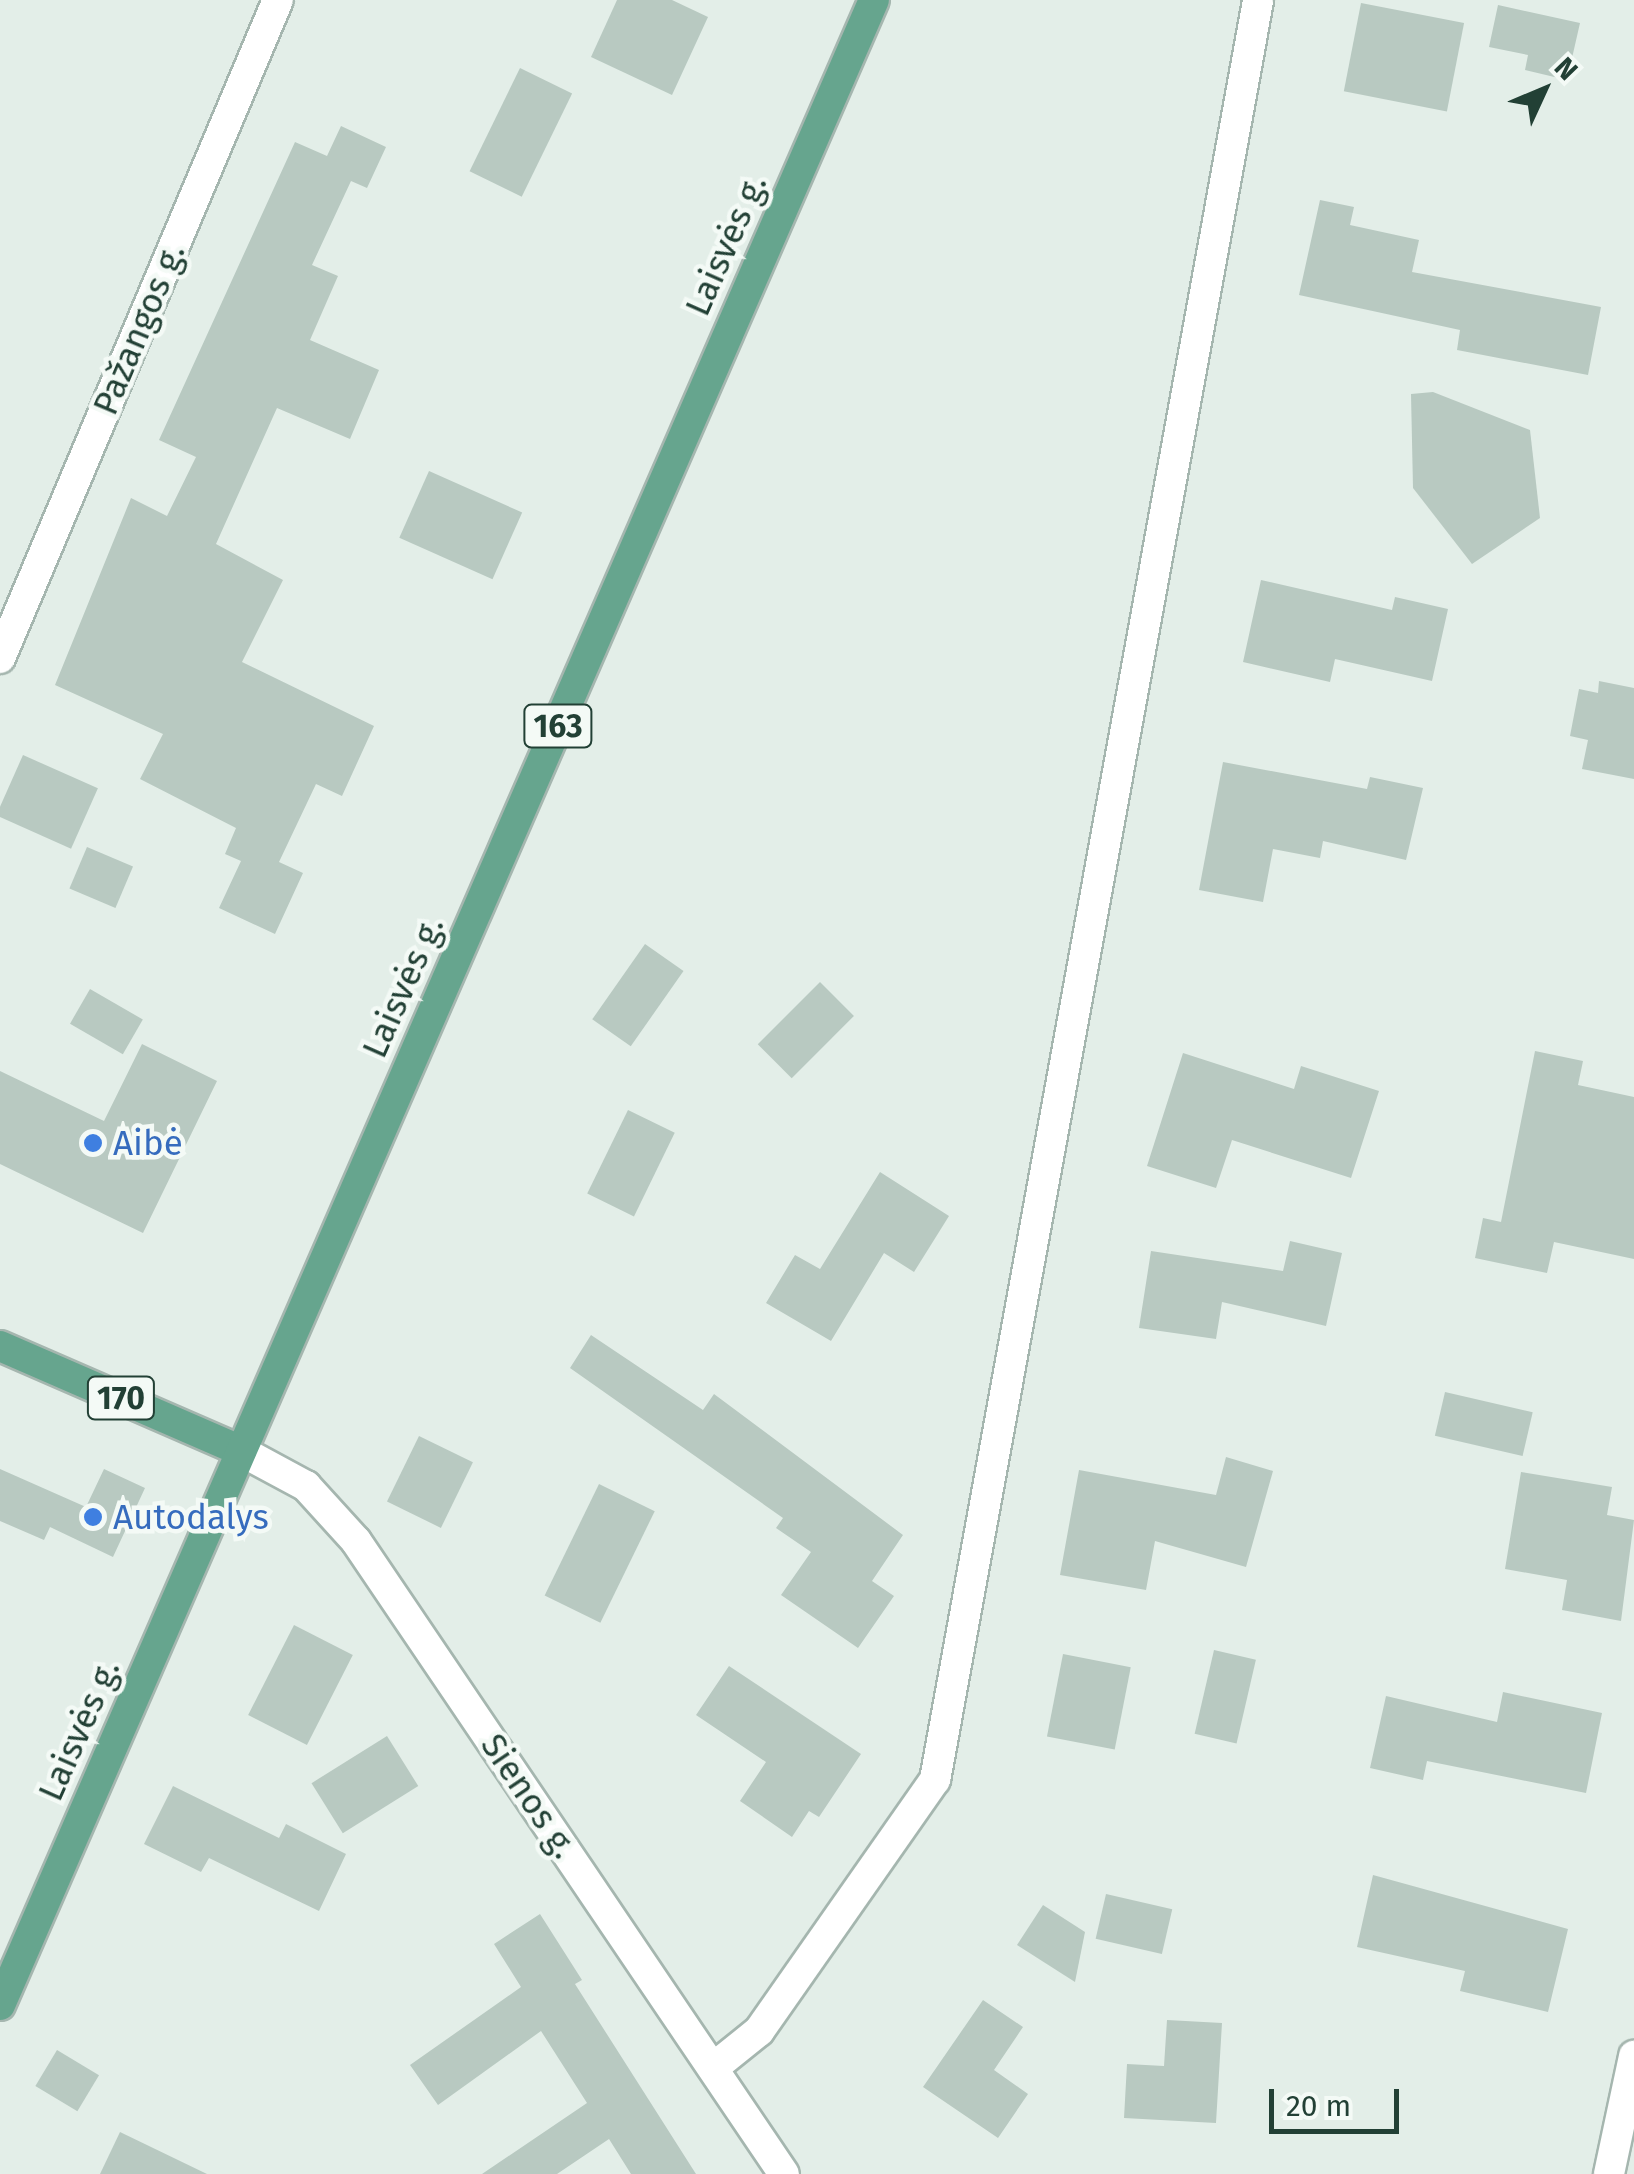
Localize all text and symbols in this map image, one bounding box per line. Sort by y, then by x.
north arrow [1494,40,1594,140]
text: N [1548,51,1584,87]
street label: Laisvės g. [676,168,776,322]
street label: Pažangos g. [84,237,194,421]
road number: 163 [523,699,593,753]
street label: Laisvės g. [353,910,453,1064]
place label: Aibė [113,1122,183,1164]
marker: Aibė [82,1132,104,1154]
road number: 170 [86,1371,156,1425]
place label: Autodalys [113,1496,269,1538]
marker: Autodalys [82,1506,104,1528]
street label: Laisvės g. [29,1653,129,1807]
street label: Sienos g. [472,1726,586,1866]
scale bar [1274,2069,1404,2131]
text: 20 m [1286,2088,1351,2124]

